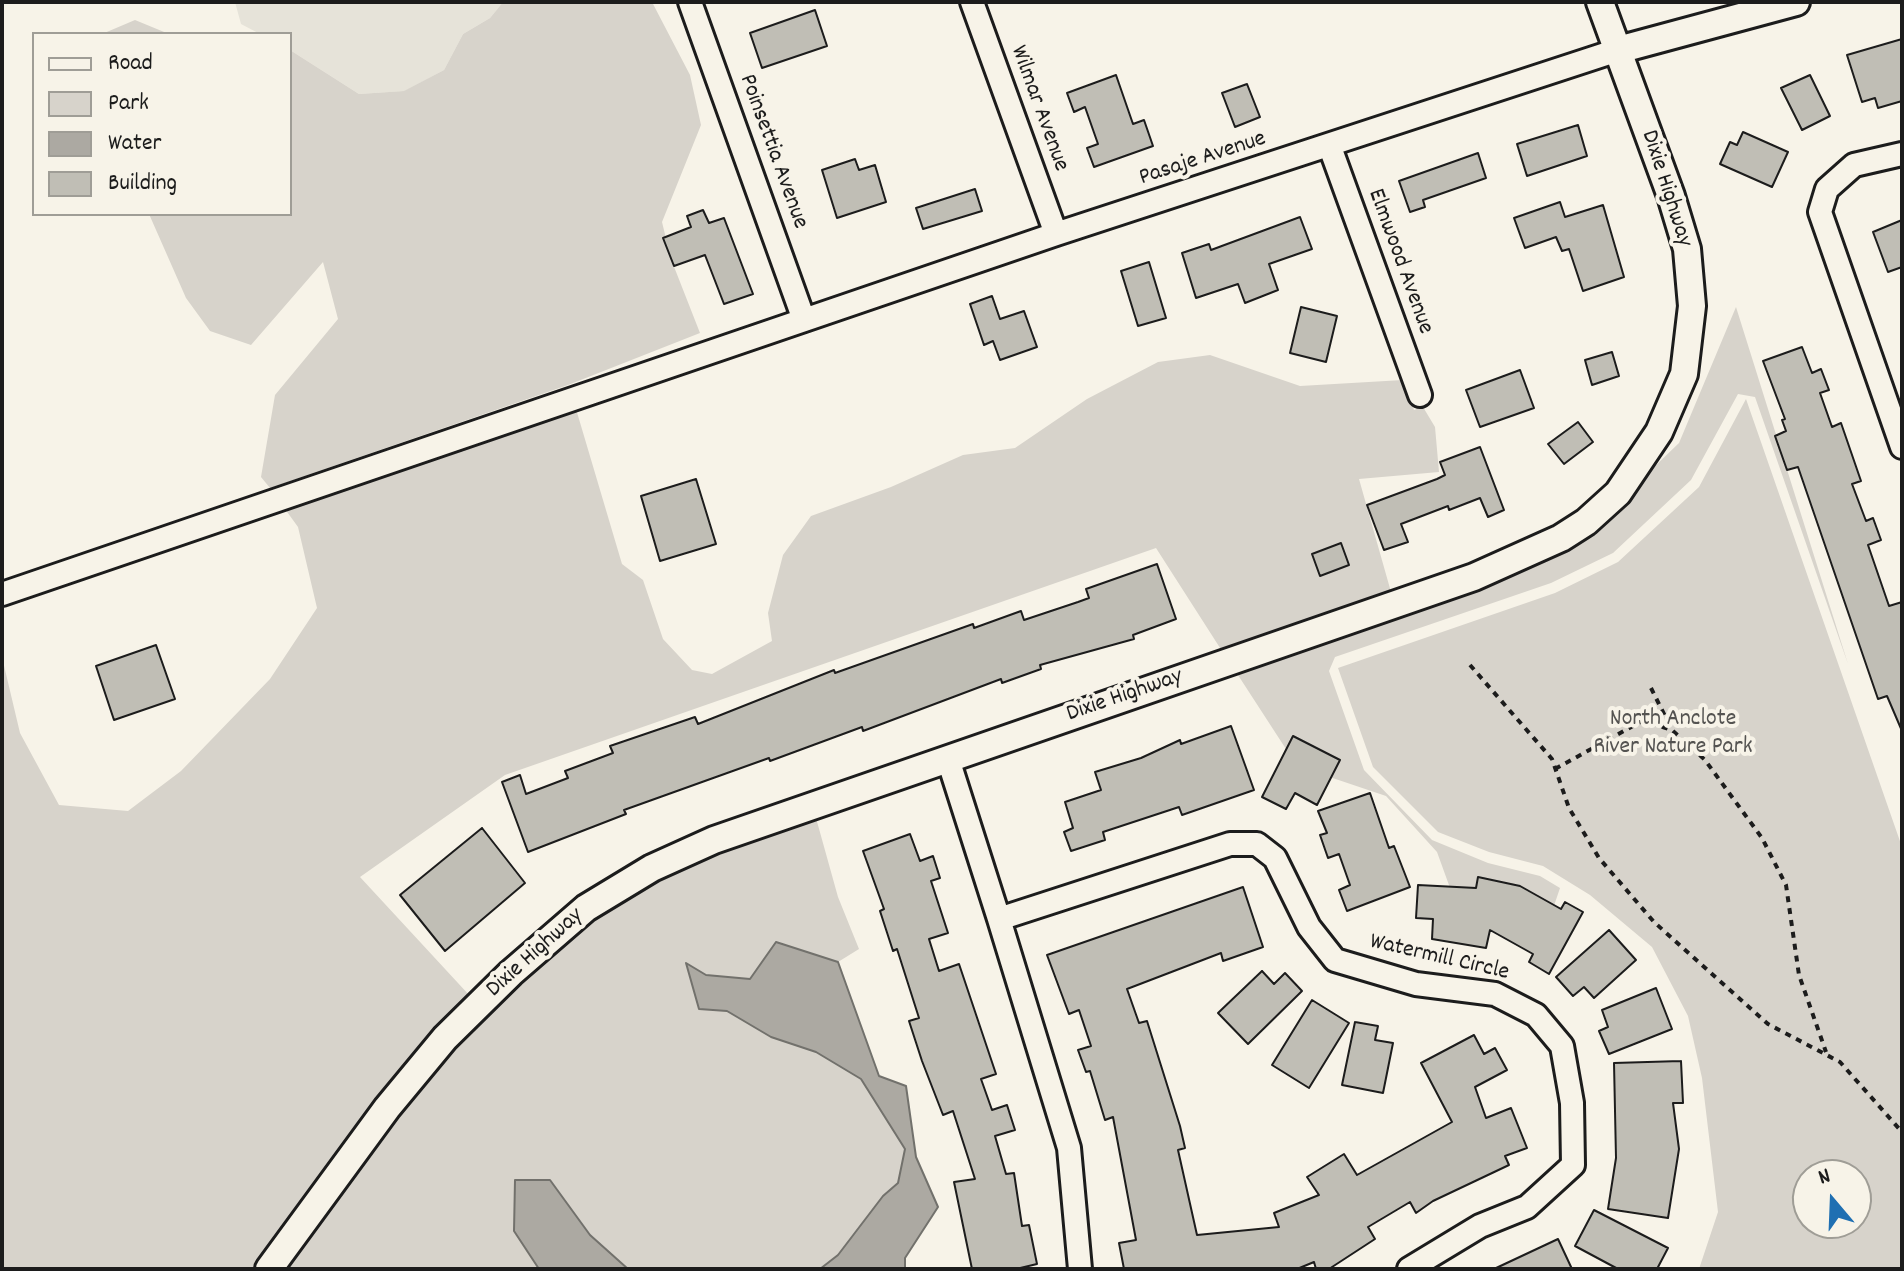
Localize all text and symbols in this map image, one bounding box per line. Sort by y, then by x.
legend [32,32,292,216]
street label: Wilmar Avenue [1002,42,1074,176]
text: Road [108,47,153,81]
street label: Poinsettia Avenue [731,71,813,233]
text: Park [108,87,149,121]
street label: Pasaje Avenue [1136,126,1270,194]
text: Water [108,127,161,161]
street label: Dixie Highway [1633,127,1697,251]
text: Building [108,167,177,201]
street label: Elmwood Avenue [1359,186,1439,338]
street label: Dixie Highway [1063,664,1187,730]
park label: North Anclote River Nature Park [1593,707,1753,763]
street label: Dixie Highway [481,903,591,1005]
street label: Watermill Circle [1366,929,1512,989]
north arrow [1792,1159,1872,1239]
text: N [1814,1161,1835,1194]

